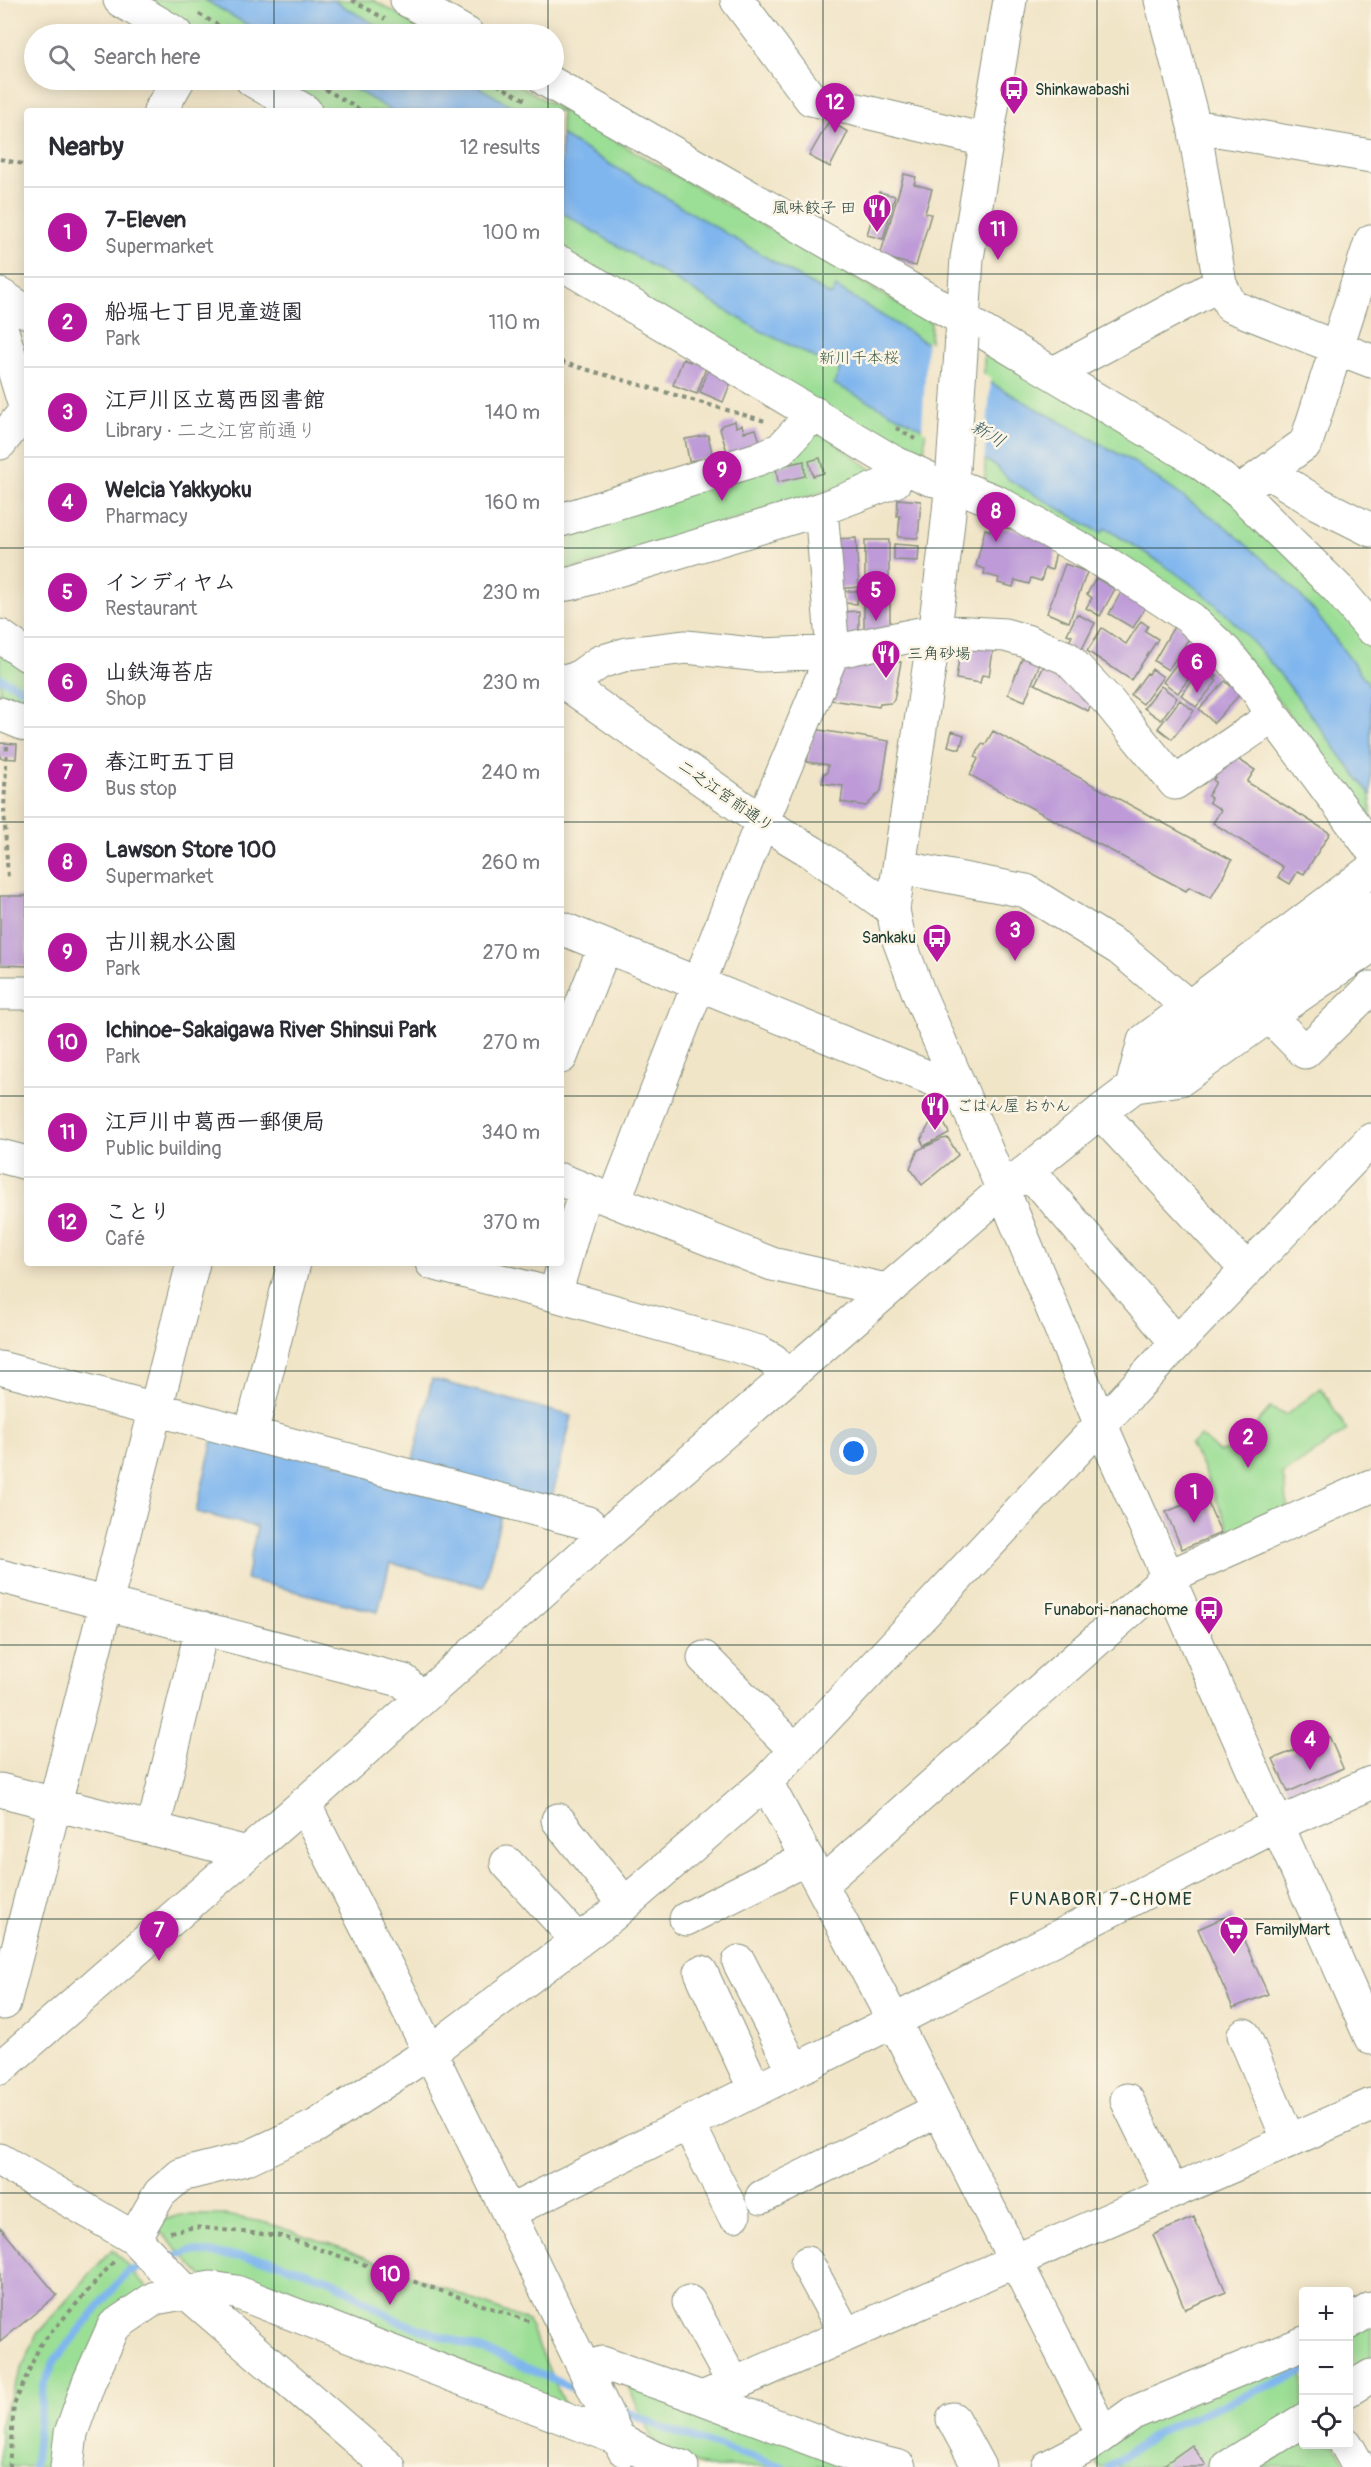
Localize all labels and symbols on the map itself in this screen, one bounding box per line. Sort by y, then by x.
bus stop icon: Shinkawabashi [998,74,1030,116]
place label: Shinkawabashi [1035,80,1129,100]
pin: 12 [816,84,854,133]
restaurant icon: 風味餃子 田 [861,192,893,234]
place label: 風味餃子 田 [773,198,856,218]
pin: 11 [978,210,1018,260]
park label: 新川千本桜 [819,348,899,368]
water label: 新川 [967,415,1009,453]
pin: 9 [702,452,742,501]
pin: 8 [976,492,1016,542]
pin: 5 [856,572,896,621]
restaurant icon: 三角砂場 [870,638,902,680]
place label: 三角砂場 [907,644,971,664]
pin: 6 [1178,644,1216,693]
street label: 二之江宮前通り [674,756,778,836]
pin: 3 [996,912,1034,961]
bus stop icon: Sankaku [921,922,953,964]
place label: Sankaku [862,928,916,948]
restaurant icon: ごはん屋 おかん [919,1090,951,1132]
place label: ごはん屋 おかん [956,1096,1071,1116]
pin: 2 [1228,1418,1268,1468]
your location [839,1437,868,1466]
pin: 1 [1174,1474,1214,1523]
bus stop icon: Funabori-nanachome [1193,1594,1225,1636]
place label: Funabori-nanachome [1044,1600,1188,1620]
pin: 4 [1290,1720,1330,1770]
district label: FUNABORI 7-CHOME [1009,1888,1193,1911]
pin: 7 [140,1912,178,1961]
supermarket icon: FamilyMart [1218,1914,1250,1956]
place label: FamilyMart [1255,1920,1330,1940]
pin: 10 [370,2256,410,2305]

